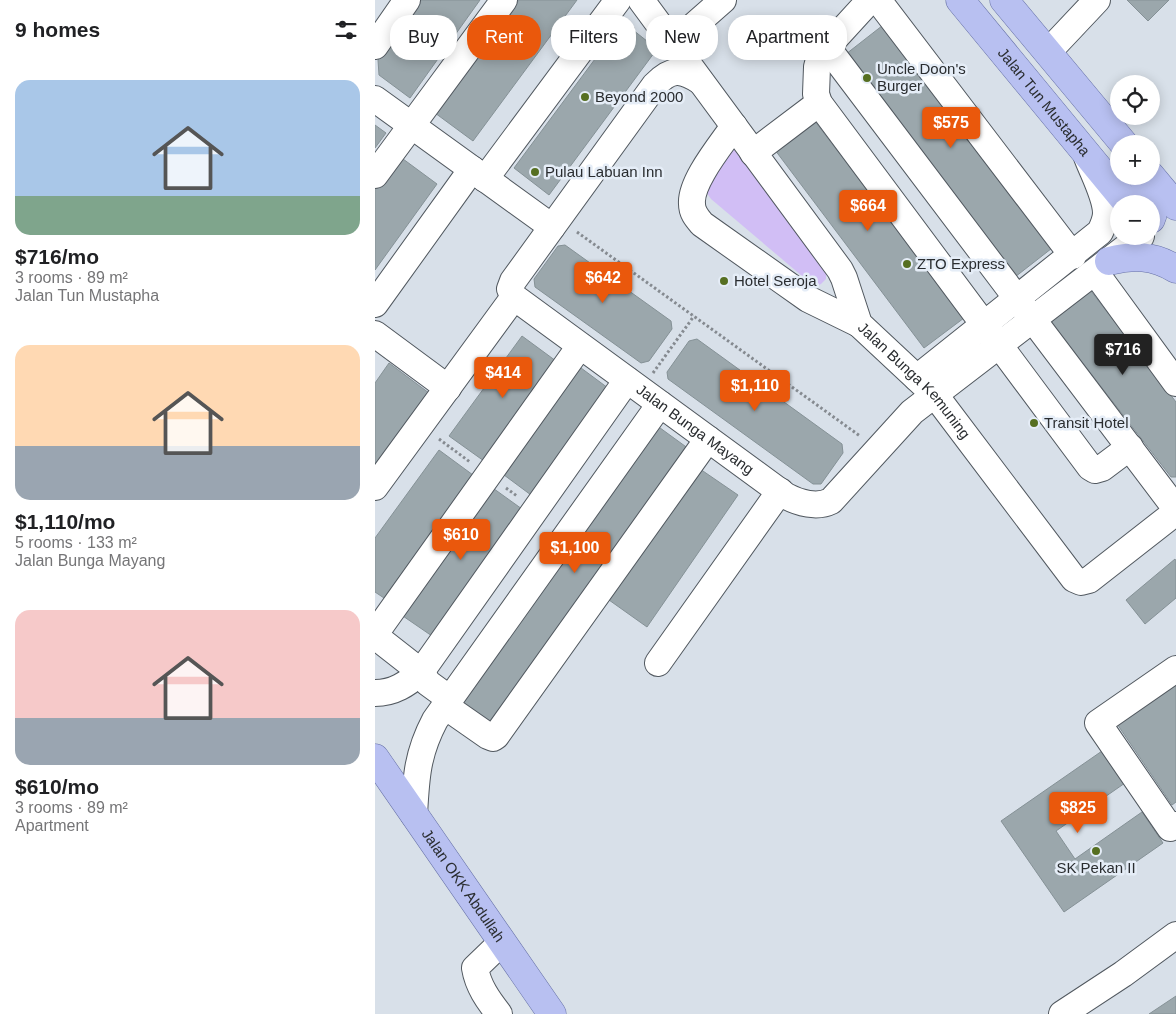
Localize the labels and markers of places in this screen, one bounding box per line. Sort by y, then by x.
place label: Uncle Doon's Burger [877,60,966,94]
marker: Uncle Doon's Burger [861,72,873,84]
place label: Beyond 2000 [595,88,683,105]
marker: Beyond 2000 [579,91,591,103]
pin: $575 [921,106,981,149]
place label: Pulau Labuan Inn [545,163,663,180]
marker: Pulau Labuan Inn [529,166,541,178]
pin: $664 [838,190,898,232]
place label: ZTO Express [917,255,1005,272]
marker: ZTO Express [901,258,913,270]
pin: $642 [573,262,633,304]
place label: Hotel Seroja [734,272,817,289]
marker: Hotel Seroja [718,275,730,287]
pin: $716 [1093,334,1153,376]
pin: $414 [473,356,533,399]
pin: $1,110 [714,370,796,412]
place label: Transit Hotel [1044,414,1128,431]
marker: Transit Hotel [1028,417,1040,429]
pin: $610 [431,518,491,561]
pin: $1,100 [534,532,616,574]
pin: $825 [1048,792,1108,834]
marker: SK Pekan II [1090,845,1102,857]
place label: SK Pekan II [1056,859,1136,876]

